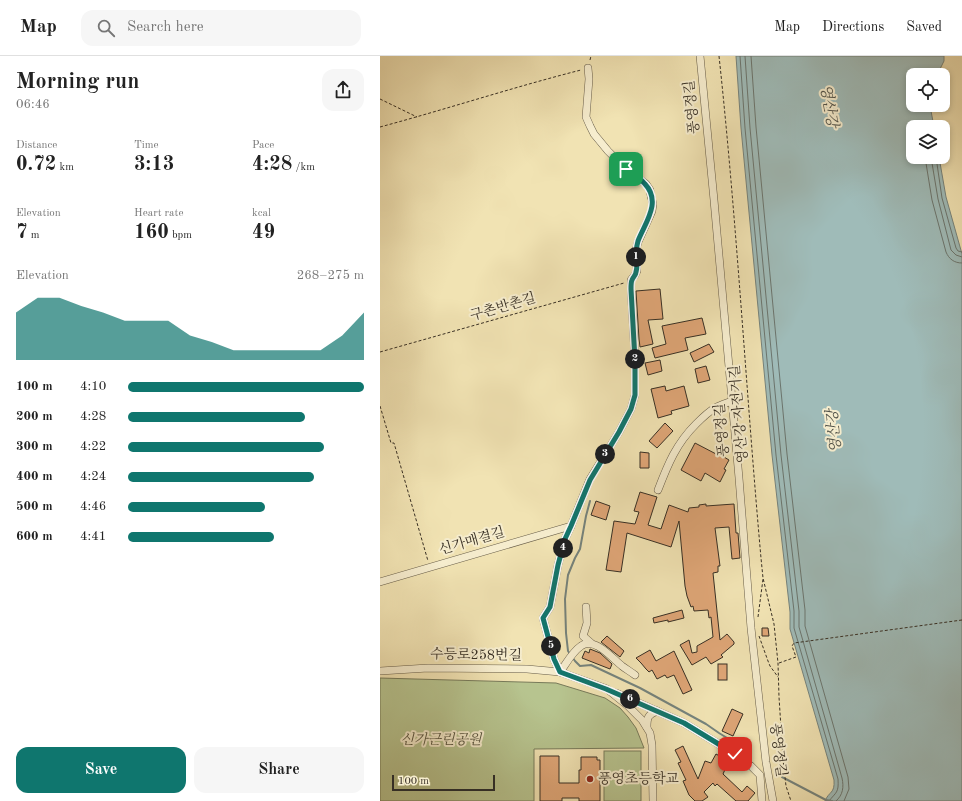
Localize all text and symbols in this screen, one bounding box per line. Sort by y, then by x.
search box [81,10,361,46]
icon: search [95,17,117,39]
text: Map [20,18,57,37]
text: Search here [127,20,204,35]
text: Map [774,20,800,34]
text: Directions [822,20,884,34]
text: Saved [906,20,942,34]
map controls [906,68,950,164]
button: locate [906,68,950,112]
button: share [322,69,364,111]
text: Morning run [16,71,139,93]
street label: 풍영정길 [681,79,702,135]
water label: 영산강 [817,83,842,131]
text: 06:46 [16,98,50,111]
button: layers [906,120,950,164]
text: Distance [16,140,57,151]
text: Time [134,140,159,151]
text: Pace [252,140,274,151]
pin [609,152,643,186]
text: 0.72 [16,155,56,175]
text: 3:13 [134,155,174,175]
text: 4:28 [252,155,292,175]
icon: arrive [615,158,637,180]
text: km [56,162,74,173]
text: /km [292,162,315,173]
text: Elevation [16,208,61,219]
text: Heart rate [134,208,183,219]
text: kcal [252,208,271,219]
text: 7 [16,223,28,243]
text: 160 [134,223,169,243]
text: 49 [252,223,275,243]
text: m [28,230,39,241]
text: bpm [169,230,192,241]
pin: 1 [626,247,646,267]
text: 1 [633,251,639,262]
text: Elevation [16,269,69,282]
text: 268–275 m [297,269,364,282]
street label: 구촌반촌길 [468,290,537,323]
pin: 2 [625,349,645,369]
text: 2 [632,353,638,364]
street label: 영산강 자전거길 [727,364,750,464]
text: 100 m [16,380,53,393]
text: 4:10 [80,380,106,393]
street label: 풍영정길 [712,402,731,458]
water label: 영산강 [823,406,844,453]
text: 200 m [16,410,53,423]
text: 4:28 [80,410,106,423]
text: 300 m [16,440,53,453]
text: 4:22 [80,440,106,453]
pin: 3 [595,444,615,464]
text: 3 [602,448,608,459]
text: 400 m [16,470,53,483]
text: 4:24 [80,470,106,483]
text: 500 m [16,500,53,513]
text: 4:46 [80,500,106,513]
street label: 신가매결길 [437,524,506,557]
text: 600 m [16,530,53,543]
text: 4:41 [80,530,106,543]
pin: 4 [553,538,573,558]
text: 4 [560,542,566,553]
pin: 5 [541,636,561,656]
text: 5 [548,640,554,651]
street label: 수등로258번길 [430,646,522,663]
pin: 6 [620,689,640,709]
text: 6 [627,693,633,704]
street label: 풍영정길 [768,722,789,778]
park label: 신가근린공원 [400,732,483,747]
pin [718,737,752,771]
icon: check [724,743,746,765]
button: Save [16,747,186,793]
button: Share [194,747,364,793]
place label: 풍영초등학교 [598,771,680,786]
scale bar [392,773,495,792]
marker: 풍영초등학교 [585,774,595,784]
text: 100 m [398,776,429,787]

